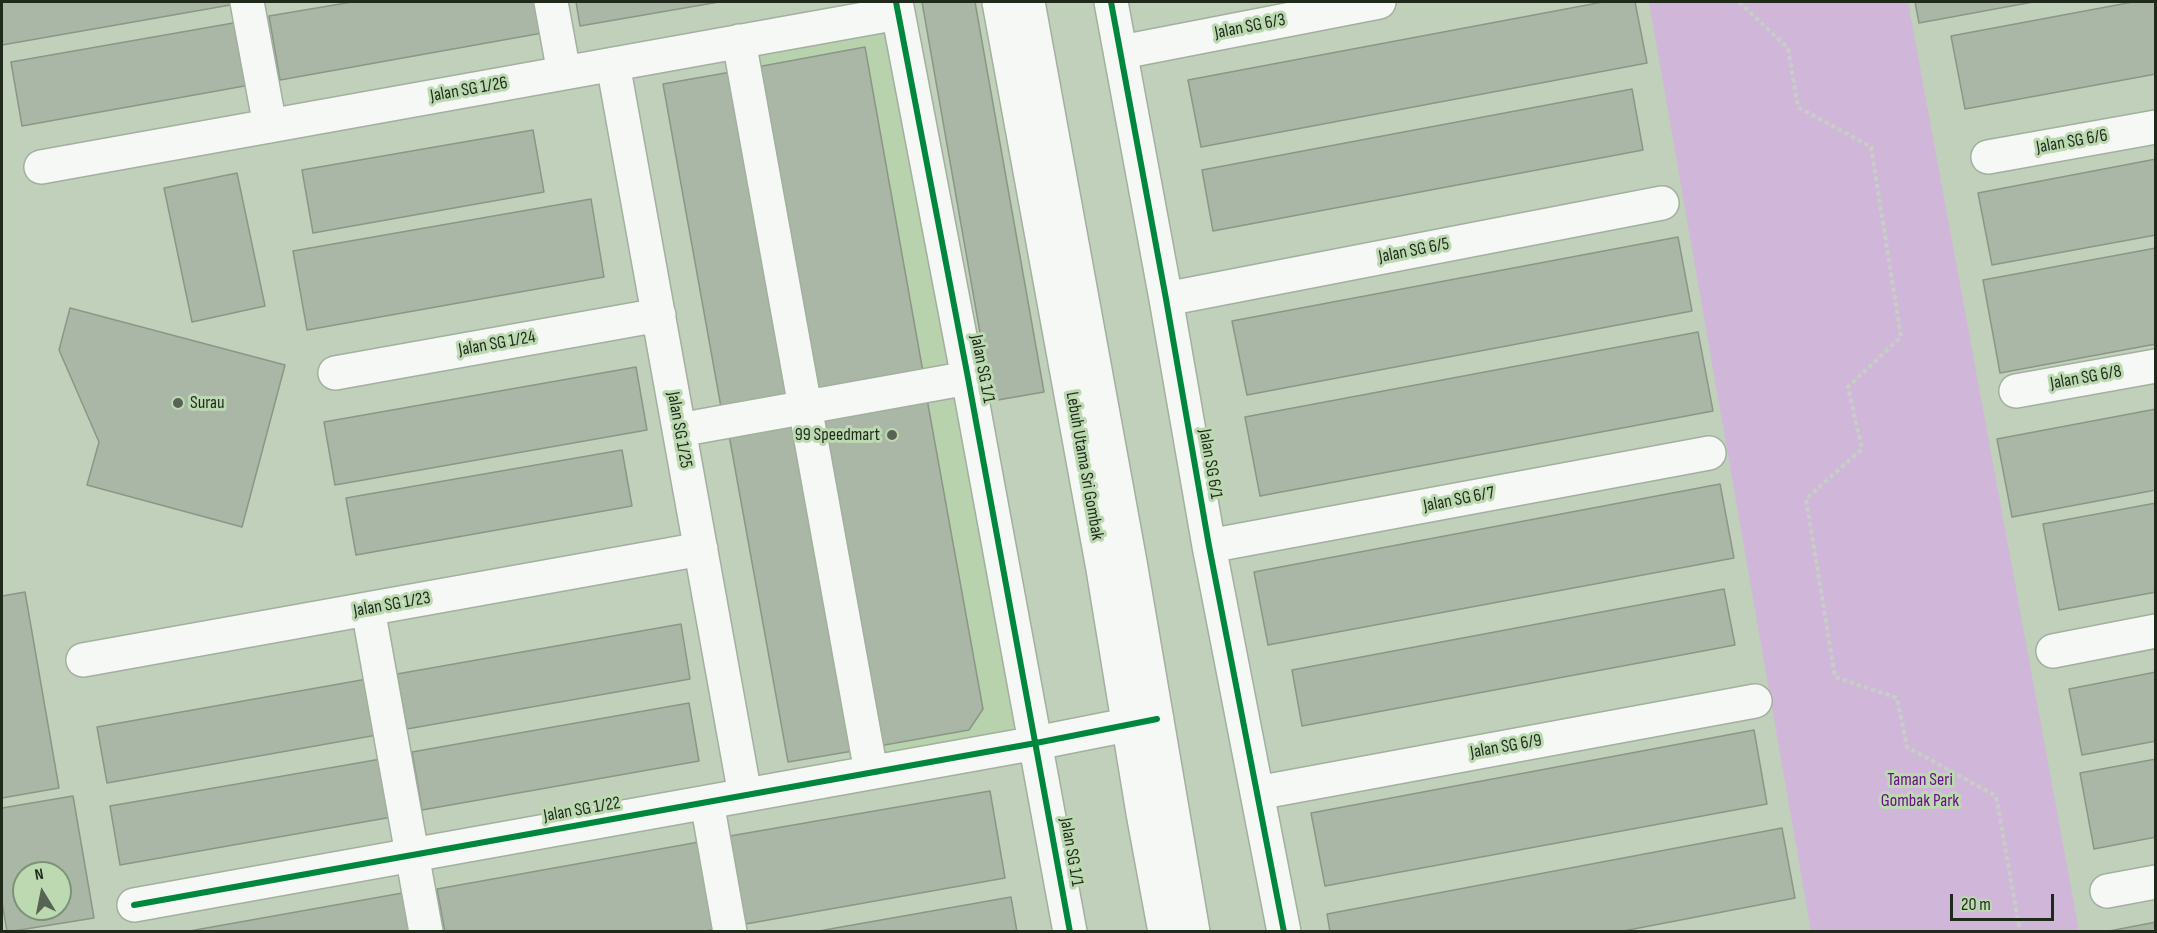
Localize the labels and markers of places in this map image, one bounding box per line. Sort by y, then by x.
place label: Surau [190,392,225,414]
marker: Surau [171,396,185,410]
place label: 99 Speedmart [795,424,880,446]
marker: 99 Speedmart [885,428,899,442]

